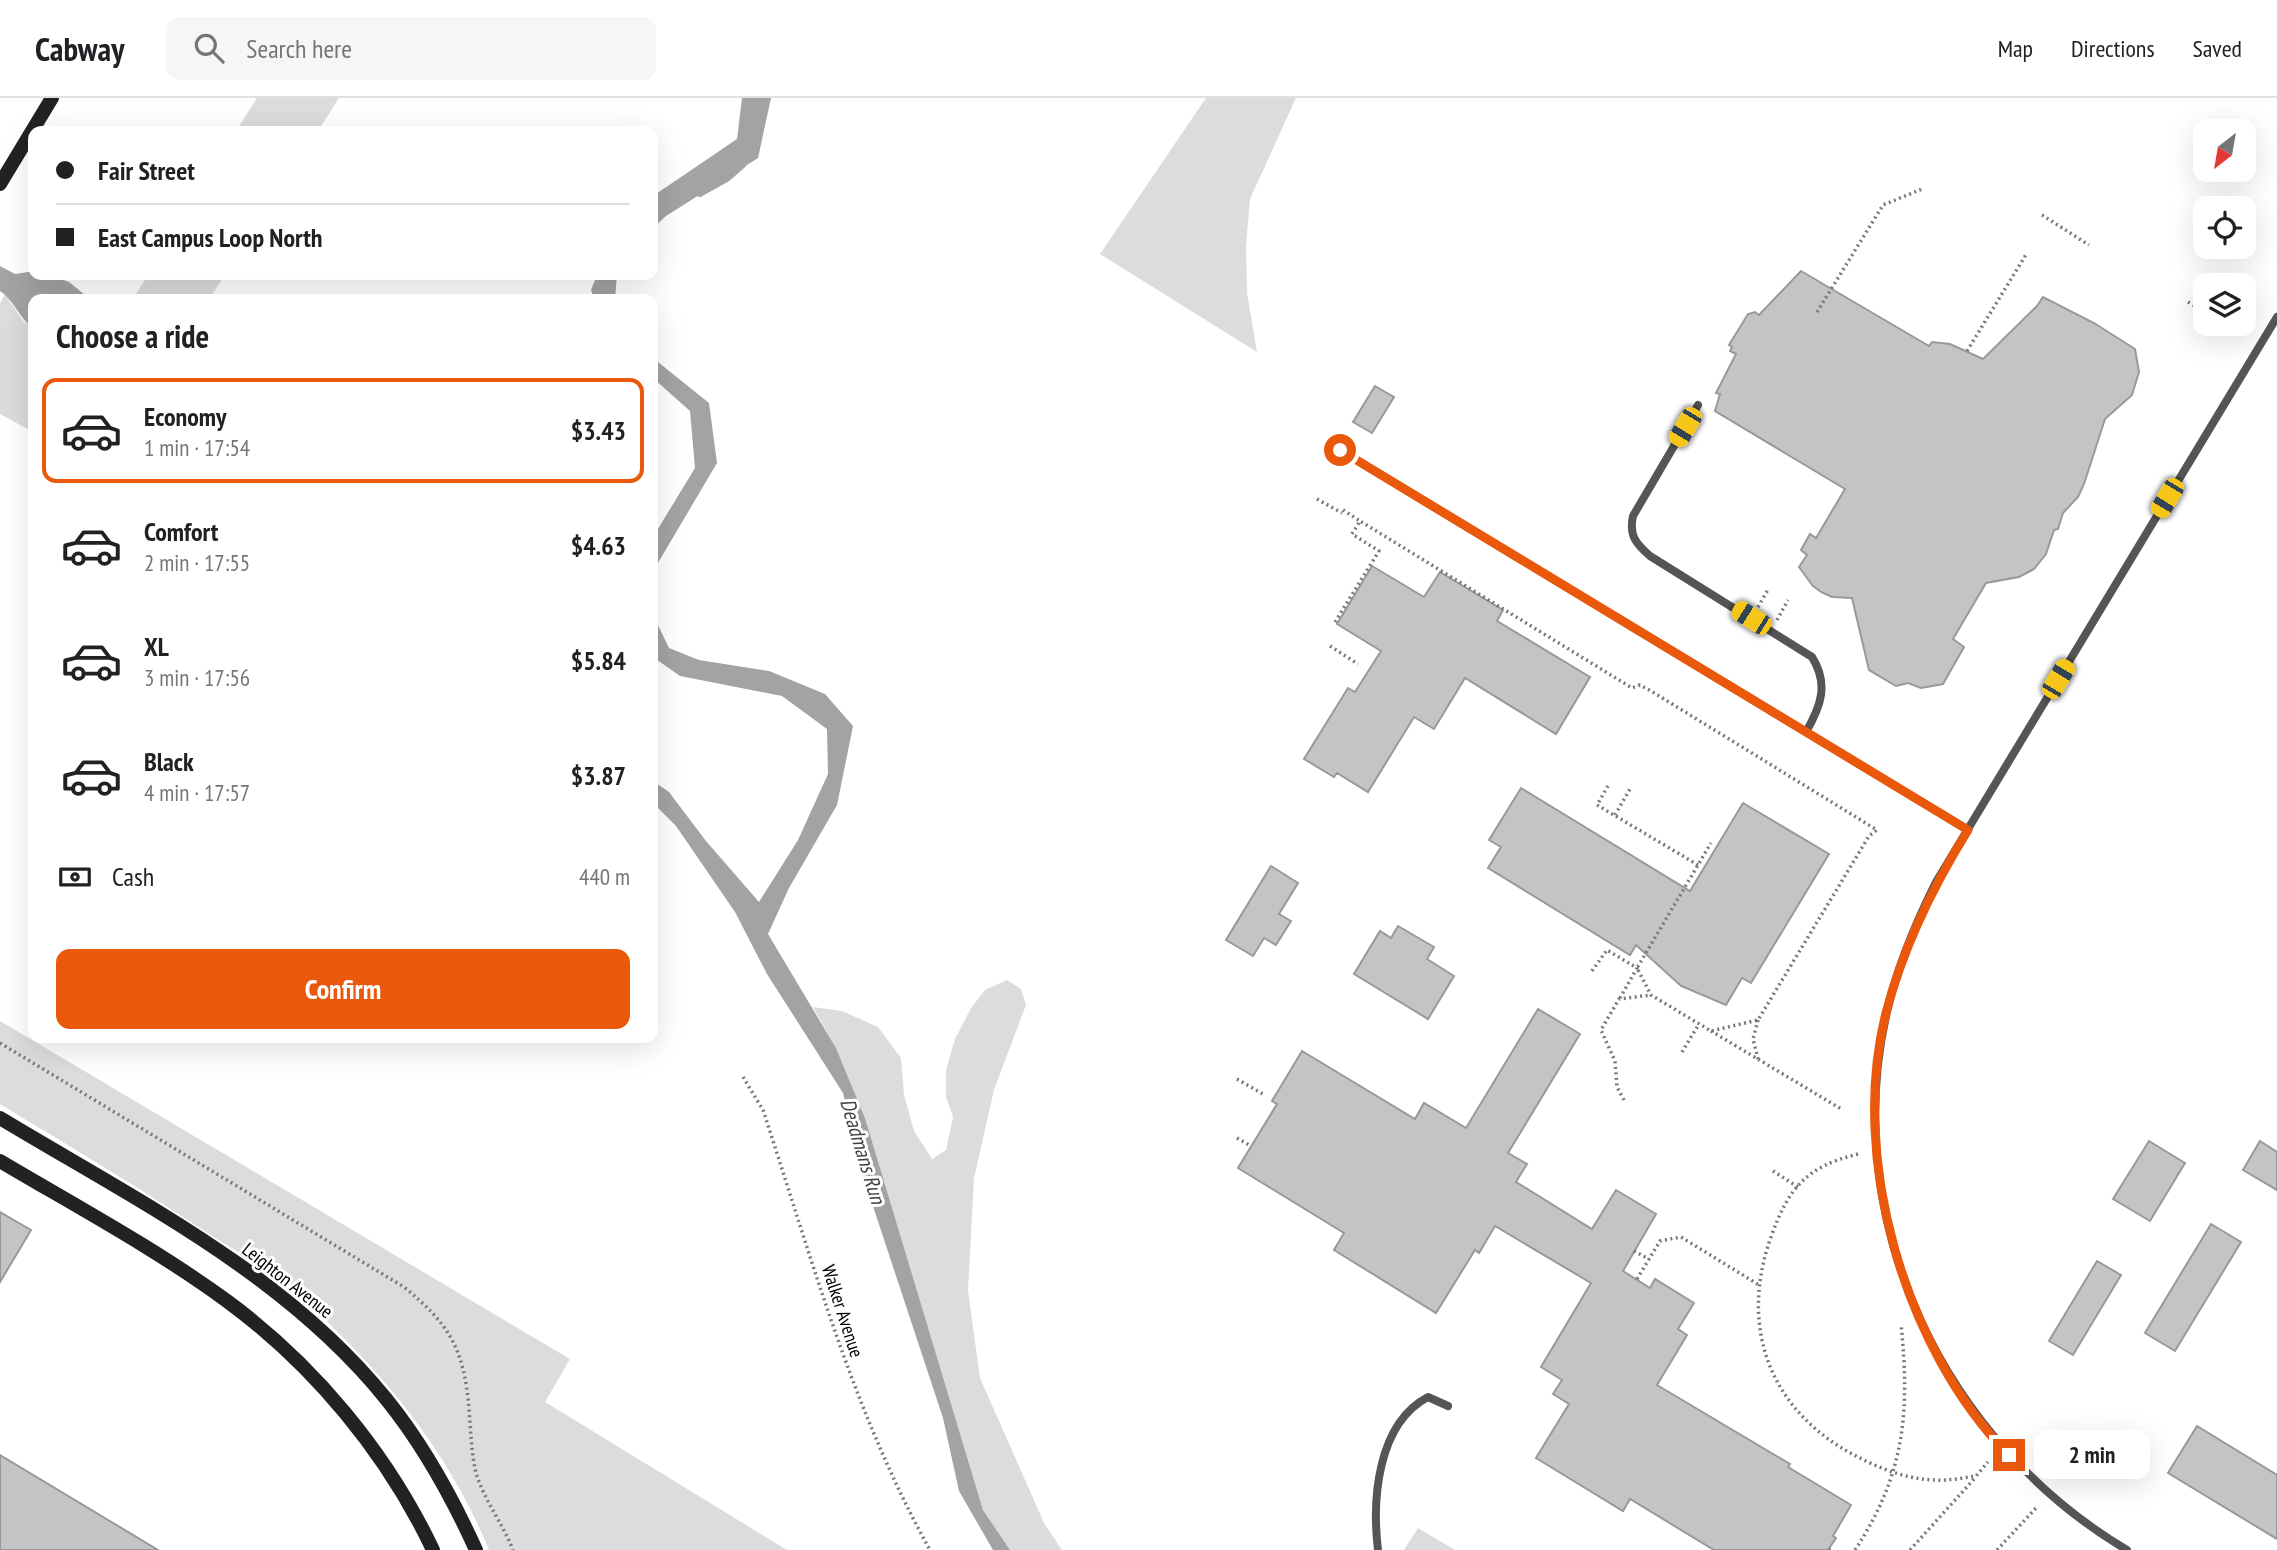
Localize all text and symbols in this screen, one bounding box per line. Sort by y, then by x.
search box [166,17,656,80]
text: Cabway [35,27,124,70]
icon: search [190,29,228,67]
text: Search here [246,32,352,65]
text: Map [1998,33,2033,64]
text: Directions [2071,33,2155,64]
text: Saved [2193,33,2242,64]
north arrow [2193,119,2256,182]
map controls [2193,119,2256,336]
text: Fair Street [98,154,195,187]
button: locate [2193,196,2256,259]
text: East Campus Loop North [98,221,322,254]
button: layers [2193,273,2256,336]
text: Choose a ride [56,315,209,357]
icon: car [60,399,123,462]
text: Economy [144,400,226,433]
car [1666,404,1705,450]
text: $3.43 [571,414,626,447]
text: 1 min · 17:54 [144,433,250,462]
route start [1324,434,1356,466]
car [2148,475,2187,521]
icon: car [60,514,123,577]
text: Comfort [144,515,218,548]
text: $4.63 [571,529,626,562]
text: 2 min · 17:55 [144,548,250,577]
car [1728,598,1775,638]
icon: car [60,629,123,692]
text: XL [144,630,169,663]
text: $5.84 [571,644,626,677]
car [2039,656,2078,702]
text: 3 min · 17:56 [144,663,250,692]
icon: car [60,744,123,807]
text: Black [144,745,194,778]
text: $3.87 [571,759,626,792]
text: 4 min · 17:57 [144,778,250,807]
icon: cash [56,858,94,896]
text: Cash [112,860,154,893]
text: 440 m [579,862,630,891]
button: Confirm [56,949,630,1029]
water label: Deadmans Run [834,1095,892,1208]
street label: Leighton Avenue [238,1237,338,1323]
street label: Walker Avenue [817,1262,869,1360]
callout: 2 min [2034,1430,2149,1480]
route end [1993,1439,2025,1471]
text: 2 min [2069,1440,2115,1469]

